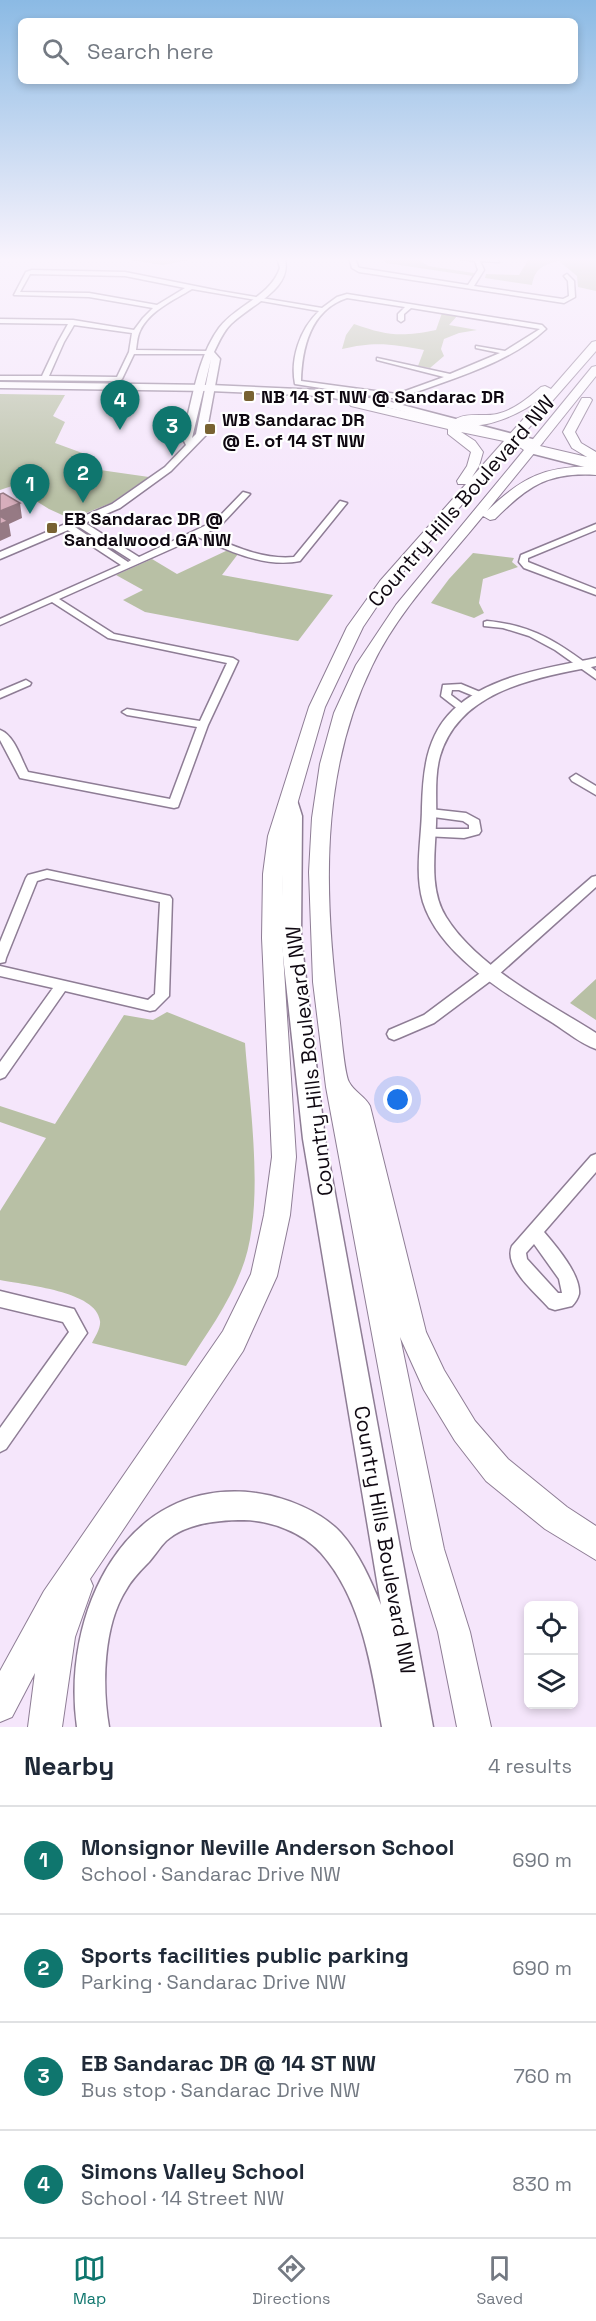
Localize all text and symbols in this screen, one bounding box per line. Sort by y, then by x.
search box [18,18,578,84]
icon: search [39,35,72,68]
text: Search here [87,37,214,65]
pin: 4 [100,380,140,430]
place label: NB 14 ST NW @ Sandarac DR [261,385,504,408]
marker: NB 14 ST NW @ Sandarac DR [242,389,256,403]
street label: Country Hills Boulevard NW [362,389,560,613]
pin: 3 [152,406,192,456]
place label: WB Sandarac DR @ E. of 14 ST NW [222,408,365,452]
marker: WB Sandarac DR @ E. of 14 ST NW [203,422,217,436]
pin: 2 [64,454,103,503]
pin: 1 [10,464,50,514]
place label: EB Sandarac DR @ Sandalwood GA NW [64,507,231,551]
marker: EB Sandarac DR @ Sandalwood GA NW [45,521,59,535]
street label: Country Hills Boulevard NW [279,924,339,1198]
your location [383,1085,412,1114]
street label: Country Hills Boulevard NW [348,1404,422,1676]
map controls [524,1601,578,1709]
button: locate [524,1601,578,1655]
button: layers [524,1655,578,1709]
text: Nearby [24,1749,114,1783]
text: 4 results [488,1753,572,1779]
text: Monsignor Neville Anderson School [81,1833,454,1861]
text: 1 [39,1847,48,1873]
text: 690 m [512,1847,572,1873]
text: School · Sandarac Drive NW [81,1861,341,1887]
text: Sports facilities public parking [81,1941,409,1969]
text: 2 [38,1955,49,1981]
text: 690 m [512,1955,572,1981]
text: Parking · Sandarac Drive NW [81,1969,346,1995]
text: EB Sandarac DR @ 14 ST NW [81,2049,376,2077]
text: 3 [37,2063,50,2089]
text: 760 m [513,2063,572,2089]
text: Bus stop · Sandarac Drive NW [81,2077,360,2103]
text: Simons Valley School [81,2157,305,2185]
text: 4 [37,2171,50,2197]
text: 830 m [512,2171,572,2197]
text: School · 14 Street NW [81,2185,284,2211]
tab: Map [73,2252,106,2309]
tab: Directions [252,2252,331,2309]
tab: Saved [476,2252,523,2309]

